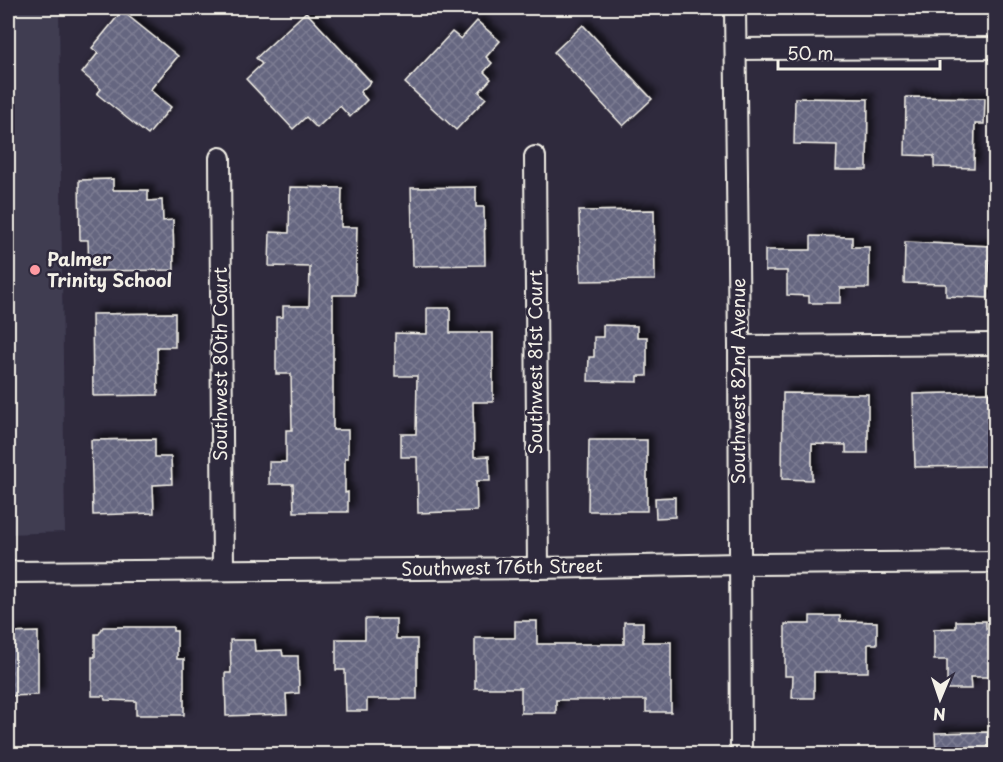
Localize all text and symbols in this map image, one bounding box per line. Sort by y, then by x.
scale bar [778,33,940,71]
text: 50 m [787,39,834,66]
place label: Palmer Trinity School [47,245,172,293]
marker: Palmer Trinity School [28,263,42,277]
street label: Southwest 80th Court [206,267,233,461]
street label: Southwest 81st Court [521,270,548,454]
street label: Southwest 82nd Avenue [724,278,751,484]
street label: Southwest 176th Street [401,551,603,582]
north arrow [910,669,970,729]
text: N [933,703,946,727]

